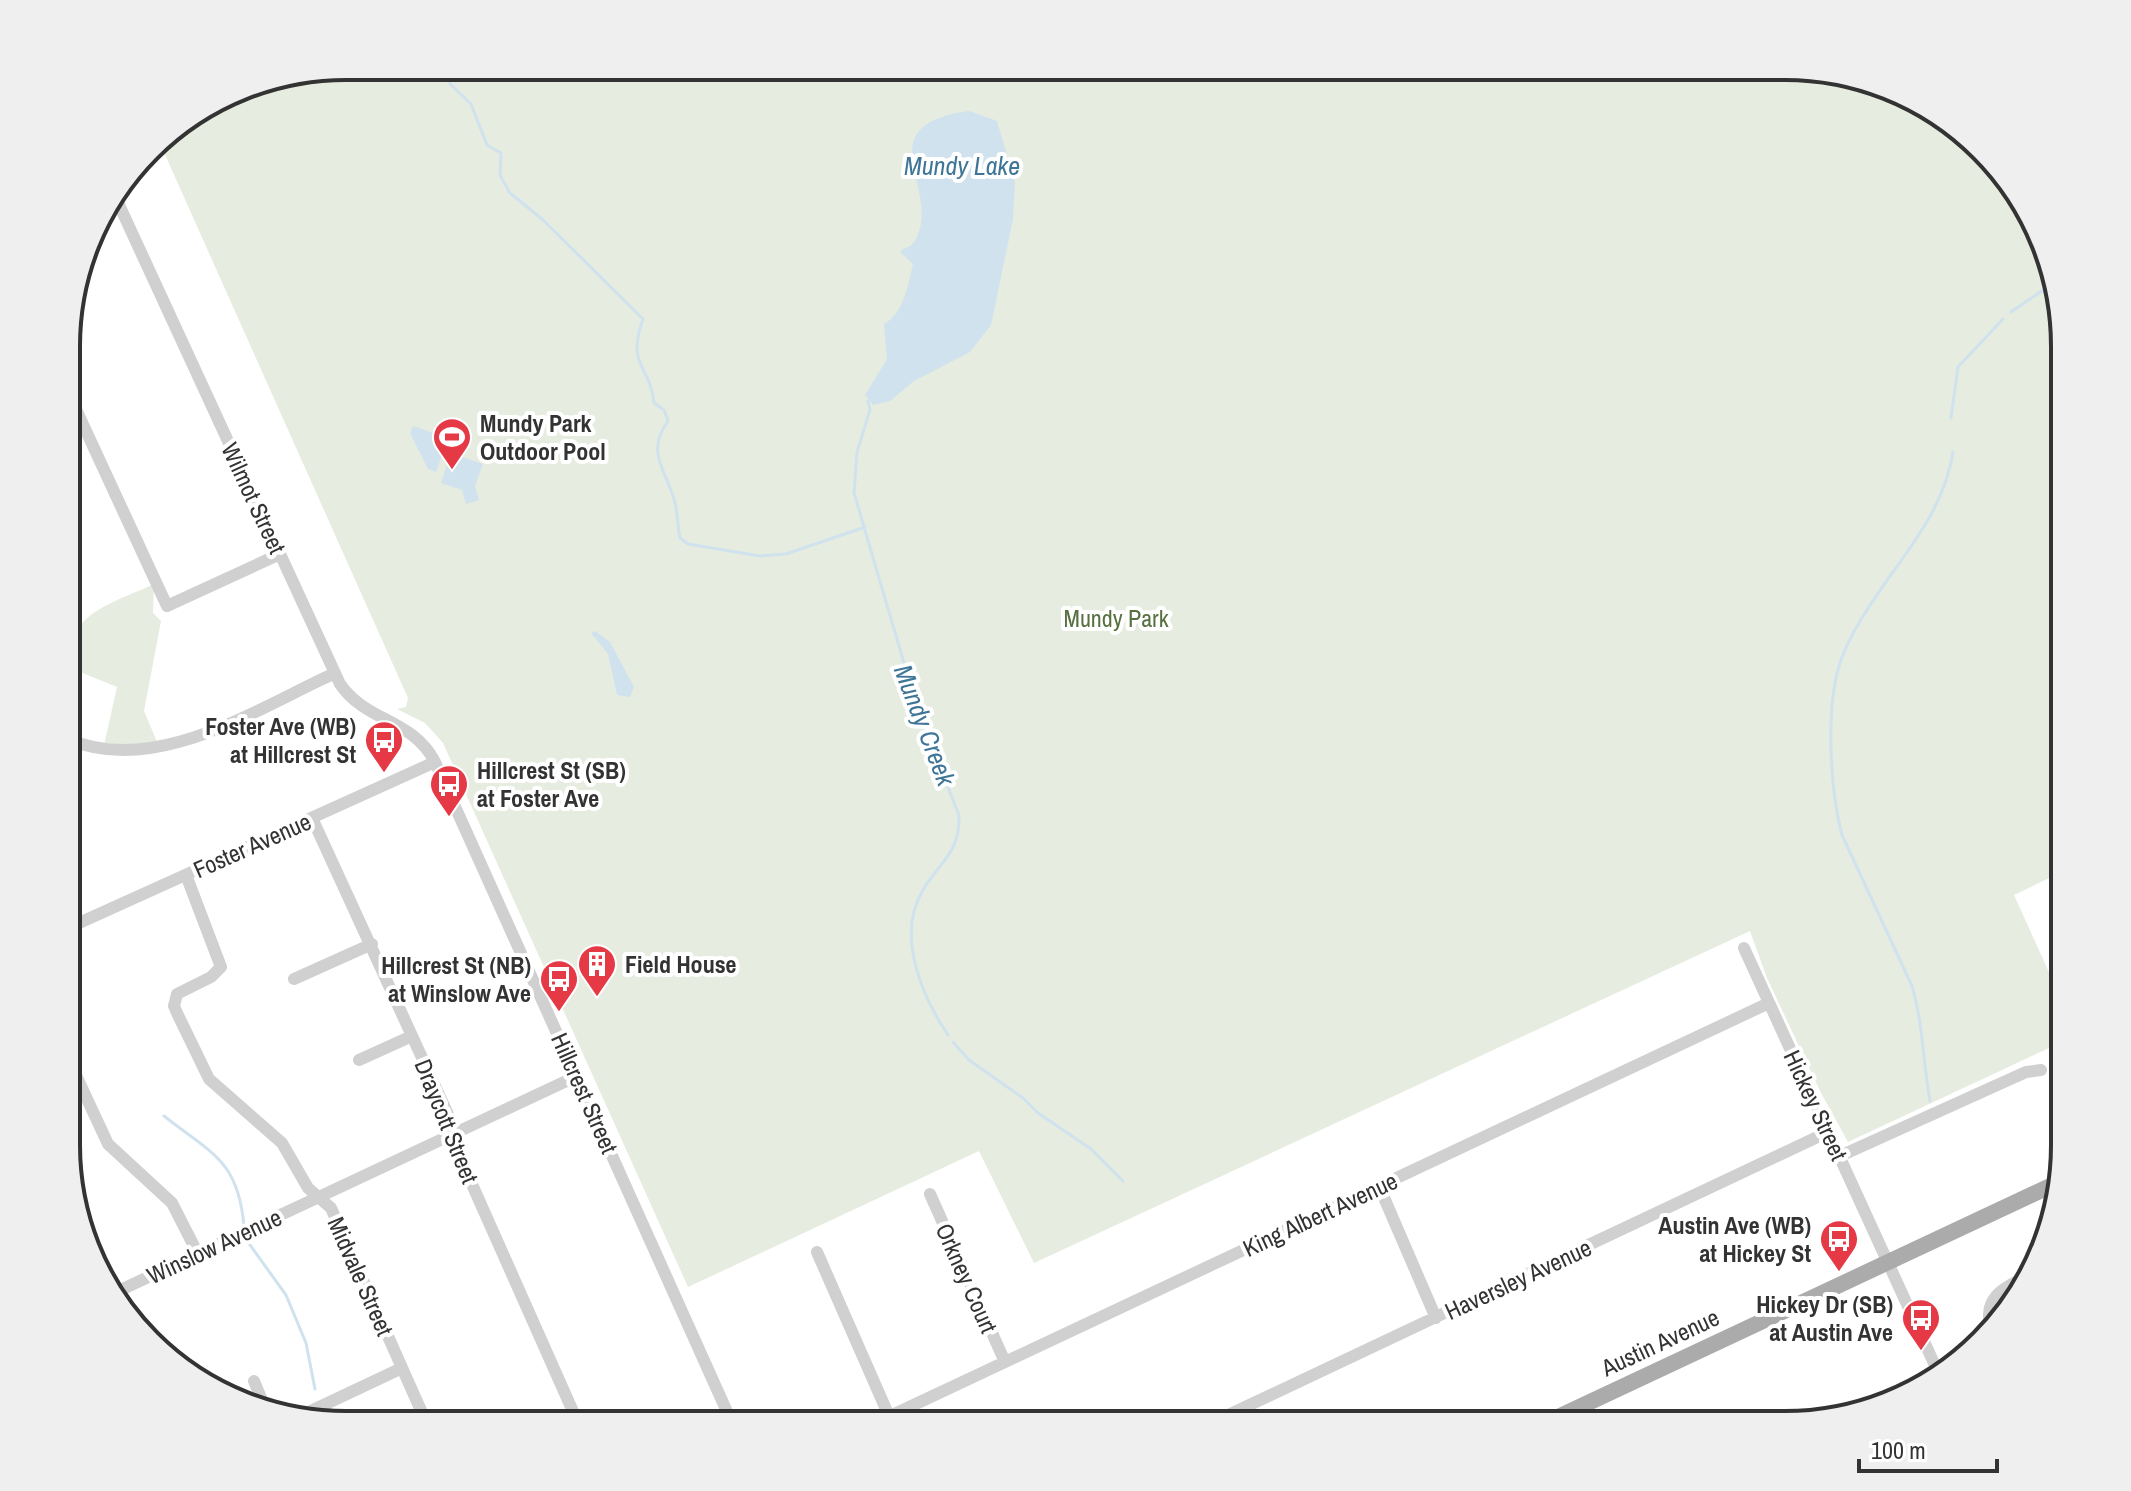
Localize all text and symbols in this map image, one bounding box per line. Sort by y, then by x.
water label: Mundy Lake [904,148,1020,183]
place label: Mundy Park Outdoor Pool [480,407,606,467]
sports icon: Mundy Park Outdoor Pool [431,416,473,471]
street label: Wilmot Street [214,437,294,559]
park label: Mundy Park [1064,602,1169,634]
water label: Mundy Creek [886,660,965,792]
place label: Foster Ave (WB) at Hillcrest St [205,710,356,770]
bus stop icon: Foster Ave (WB) at Hillcrest St [363,719,405,774]
place label: Hillcrest St (SB) at Foster Ave [477,754,626,814]
bus stop icon: Hillcrest St (SB) at Foster Ave [428,763,470,818]
street label: Foster Avenue [188,805,316,885]
building icon: Field House [576,943,618,998]
place label: Field House [625,948,737,980]
place label: Hillcrest St (NB) at Winslow Ave [381,949,531,1009]
bus stop icon: Hillcrest St (NB) at Winslow Ave [538,958,580,1013]
street label: Hillcrest Street [544,1028,626,1159]
street label: Hickey Street [1777,1045,1856,1166]
street label: Draycott Street [408,1054,487,1188]
street label: King Albert Avenue [1238,1164,1402,1264]
street label: Winslow Avenue [141,1201,287,1291]
place label: Austin Ave (WB) at Hickey St [1658,1209,1811,1269]
street label: Midvale Street [321,1212,402,1341]
street label: Orkney Court [929,1218,1006,1338]
bus stop icon: Austin Ave (WB) at Hickey St [1818,1218,1860,1273]
street label: Haversley Avenue [1440,1231,1596,1327]
place label: Hickey Dr (SB) at Austin Ave [1756,1288,1893,1348]
bus stop icon: Hickey Dr (SB) at Austin Ave [1900,1297,1942,1352]
street label: Austin Avenue [1595,1301,1724,1384]
scale bar [1859,1423,1997,1473]
text: 100 m [1871,1434,1926,1466]

